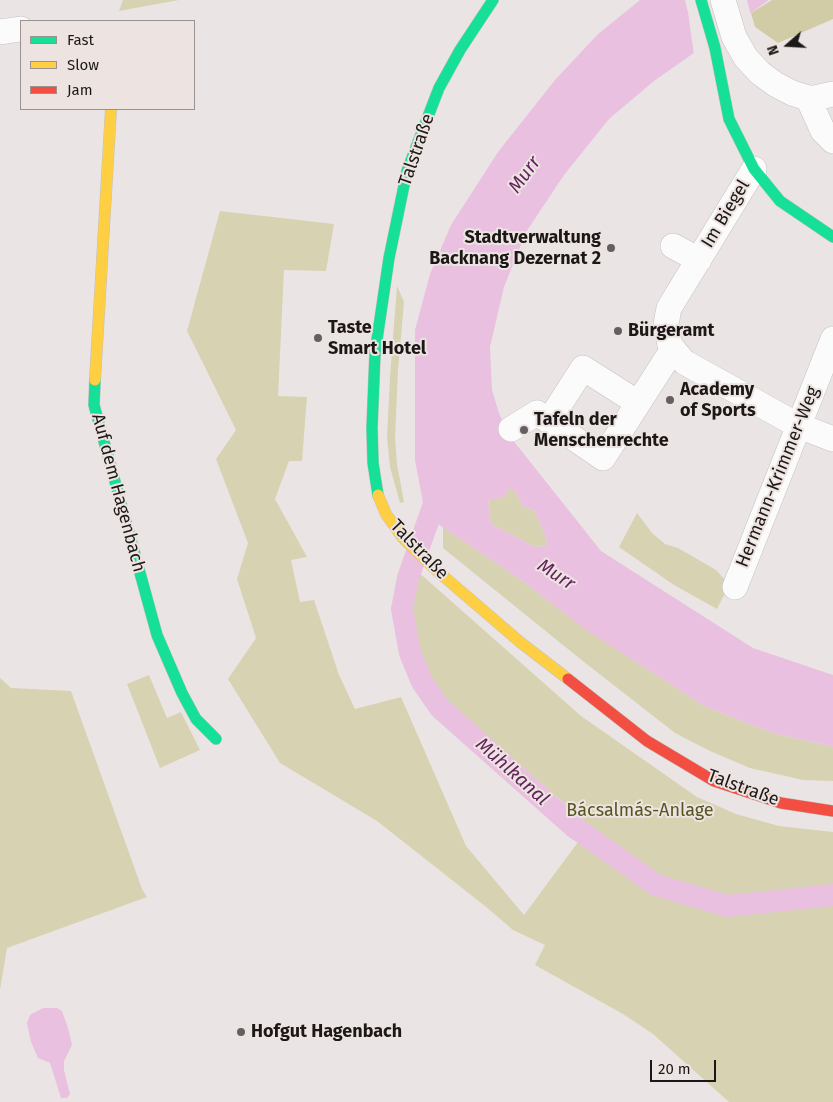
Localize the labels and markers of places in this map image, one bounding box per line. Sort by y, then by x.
place label: Stadtverwaltung Backnang Dezernat 2 [429,227,601,270]
marker: Stadtverwaltung Backnang Dezernat 2 [605,242,617,254]
place label: Taste Smart Hotel [328,317,426,359]
place label: Bürgeramt [628,320,714,342]
marker: Bürgeramt [612,325,624,337]
marker: Taste Smart Hotel [312,332,324,344]
place label: Academy of Sports [680,379,756,422]
marker: Academy of Sports [664,394,676,406]
place label: Tafeln der Menschenrechte [534,409,669,452]
marker: Tafeln der Menschenrechte [518,424,530,436]
place label: Hofgut Hagenbach [251,1021,402,1043]
marker: Hofgut Hagenbach [235,1026,247,1038]

